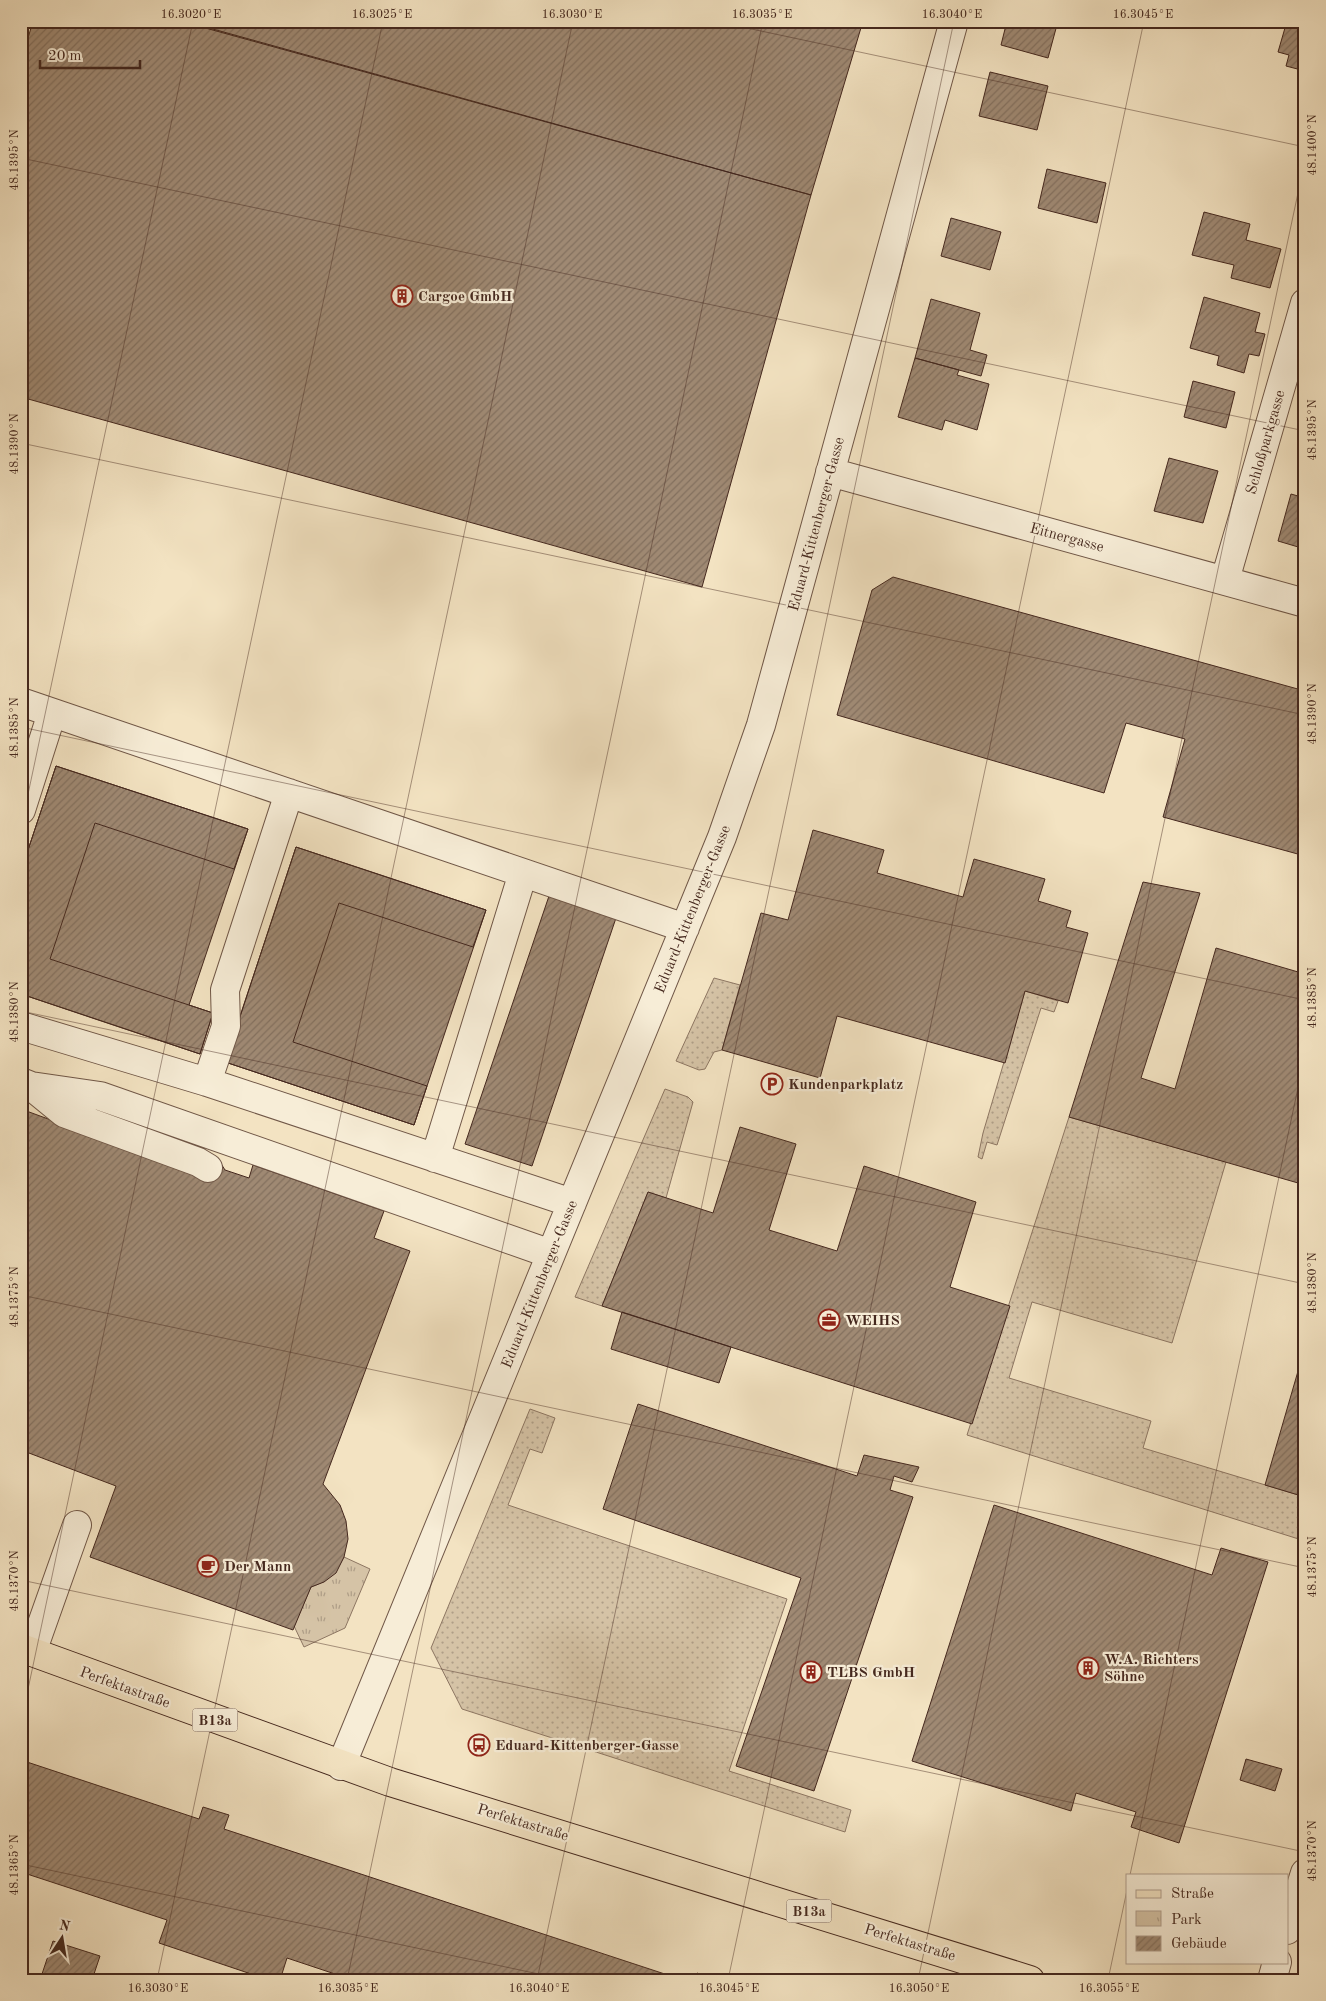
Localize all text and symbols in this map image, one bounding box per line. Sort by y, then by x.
text: 16.3025°E [352,8,412,21]
text: 16.3035°E [732,8,792,21]
text: 16.3045°E [1113,8,1173,21]
text: 16.3020°E [161,9,221,21]
text: 16.3030°E [542,9,602,21]
text: 16.3040°E [922,9,982,21]
scale bar [40,38,140,70]
text: 20 m [48,49,82,64]
text: 48.1400°N [1307,114,1319,176]
text: 48.1395°N [8,129,21,191]
building icon: Cargoe GmbH [390,284,414,308]
place label: Cargoe GmbH [418,290,512,305]
street label: Schloßparkgasse [1244,388,1289,496]
text: 48.1395°N [1306,399,1319,461]
text: 48.1390°N [9,413,21,475]
street label: Eduard-Kittenberger-Gasse [787,436,848,613]
street label: Eitnergasse [1028,521,1105,556]
text: 48.1390°N [1307,683,1319,745]
text: 48.1385°N [8,697,21,759]
street label: Eduard-Kittenberger-Gasse [653,823,734,996]
text: 48.1385°N [1306,967,1319,1029]
text: 48.1380°N [9,981,21,1043]
parking icon: Kundenparkplatz [760,1072,784,1096]
place label: Kundenparkplatz [788,1078,903,1093]
street label: Eduard-Kittenberger-Gasse [500,1198,581,1371]
text: 48.1380°N [1307,1252,1319,1314]
text: 48.1375°N [8,1266,21,1328]
office icon: WEIHS [817,1308,841,1332]
place label: WEIHS [845,1314,900,1329]
text: 48.1375°N [1306,1536,1319,1598]
text: 48.1370°N [9,1550,21,1612]
cafe icon: Der Mann [196,1554,220,1578]
place label: Der Mann [224,1560,291,1575]
place label: W.A. Richters Söhne [1104,1653,1198,1685]
building icon: W.A. Richters Söhne [1076,1656,1100,1680]
building icon: TLBS GmbH [799,1660,823,1684]
street label: Perfektastraße [77,1665,172,1712]
place label: TLBS GmbH [827,1666,915,1681]
road number: B13a [192,1708,238,1732]
bus stop icon: Eduard-Kittenberger-Gasse [467,1733,491,1757]
place label: Eduard-Kittenberger-Gasse [495,1739,679,1754]
street label: Perfektastraße [475,1802,570,1845]
text: 48.1370°N [1307,1820,1319,1882]
text: 48.1365°N [8,1834,21,1896]
legend [1126,1874,1288,1964]
text: Straße [1171,1887,1214,1902]
road number: B13a [786,1900,832,1922]
text: Park [1171,1913,1202,1928]
north arrow [38,1914,88,1964]
text: N [58,1918,71,1934]
street label: Perfektastraße [862,1922,957,1965]
text: Gebäude [1171,1937,1227,1952]
text: 16.3035°E [318,1982,378,1995]
text: 16.3045°E [699,1982,759,1995]
text: 16.3050°E [889,1982,949,1995]
text: 16.3055°E [1079,1982,1139,1995]
text: 16.3030°E [128,1983,188,1995]
text: 16.3040°E [509,1983,569,1995]

